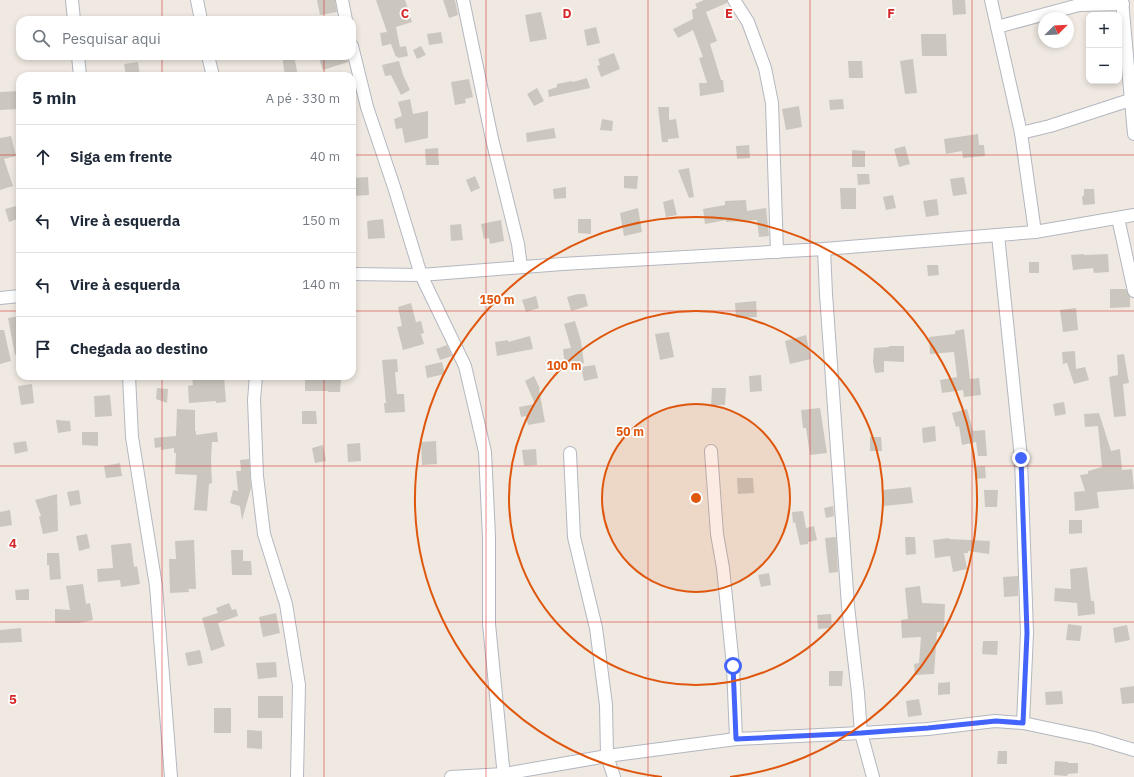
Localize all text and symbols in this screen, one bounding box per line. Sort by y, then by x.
text: C [401,5,410,22]
text: D [562,5,572,22]
text: E [725,5,733,22]
text: F [887,5,895,22]
north arrow [1038,12,1074,48]
map controls [1086,12,1122,84]
button: + [1086,12,1122,48]
search box [16,16,356,60]
icon: search [30,27,52,49]
text: Pesquisar aqui [62,29,161,48]
button: − [1086,48,1122,84]
text: 5 min [32,87,76,109]
text: A pé · 330 m [266,90,340,107]
icon: ahead [32,146,54,168]
text: Siga em frente [70,147,172,166]
text: 40 m [310,148,340,165]
icon: left [32,210,54,232]
text: Vire à esquerda [70,211,180,230]
text: 150 m [302,212,340,229]
icon: left [32,274,54,296]
text: Vire à esquerda [70,275,180,294]
text: 140 m [302,276,340,293]
text: 150 m [479,292,515,307]
icon: arrive [32,338,54,360]
text: Chegada ao destino [70,339,208,358]
text: 100 m [546,358,582,373]
text: 50 m [616,424,644,439]
route end [1012,449,1030,467]
centre of rings [689,491,703,505]
text: 4 [9,535,17,552]
route start [724,657,742,675]
text: 5 [9,691,17,708]

